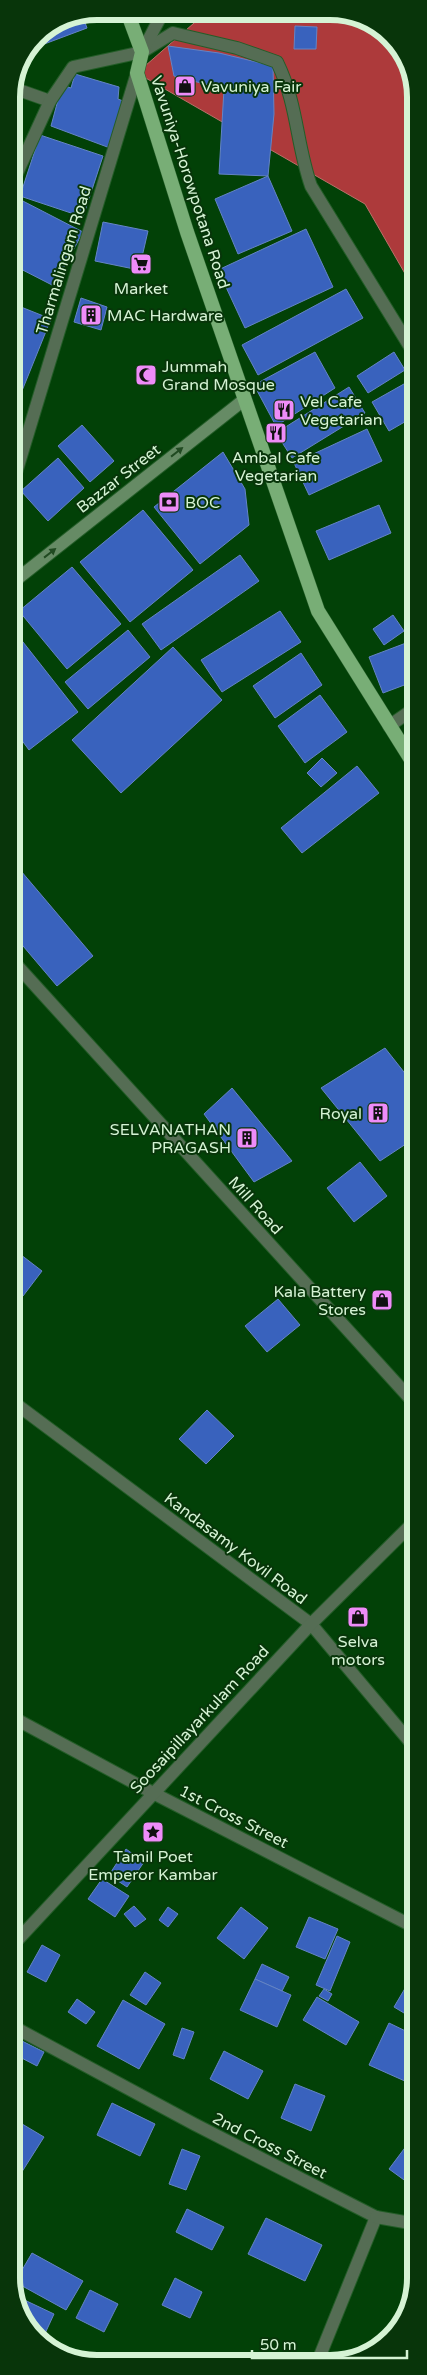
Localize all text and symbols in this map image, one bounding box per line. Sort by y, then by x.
street label: Vavuniya-Horowpotana Road [146,73,234,291]
shop icon: Vavuniya Fair [173,74,197,98]
place label: Vavuniya Fair [201,77,302,97]
street label: Tharmalingam Road [32,184,96,337]
supermarket icon: Market [129,252,153,276]
place label: Market [114,279,168,299]
building icon: MAC Hardware [79,303,103,327]
place label: MAC Hardware [107,306,223,326]
place label: Jummah Grand Mosque [162,357,275,395]
mosque icon: Jummah Grand Mosque [134,363,158,387]
place label: Vel Cafe Vegetarian [300,392,382,430]
restaurant icon: Vel Cafe Vegetarian [272,398,296,422]
restaurant icon: Ambal Cafe Vegetarian [264,421,288,445]
street label: Bazzar Street [73,440,165,518]
one-way arrow [171,447,184,458]
place label: Ambal Cafe Vegetarian [232,448,320,486]
bank icon: BOC [157,490,181,514]
place label: BOC [185,493,220,513]
one-way arrow [43,547,56,558]
building icon: Royal [366,1101,390,1125]
place label: Royal [320,1104,362,1124]
place label: SELVANATHAN PRAGASH [110,1120,231,1158]
building icon: SELVANATHAN PRAGASH [235,1126,259,1150]
street label: Mill Road [224,1172,287,1239]
place label: Kala Battery Stores [273,1282,366,1320]
shop icon: Kala Battery Stores [370,1288,394,1312]
street label: Kandasamy Kovil Road [160,1489,311,1609]
shop icon: Selva motors [346,1605,370,1629]
place label: Selva motors [331,1632,385,1670]
street label: Soosaipillayarkulam Road [126,1642,274,1798]
street label: 1st Cross Street [176,1781,291,1853]
place icon: Tamil Poet Emperor Kambar [141,1820,165,1844]
place label: Tamil Poet Emperor Kambar [88,1847,219,1885]
street label: 2nd Cross Street [209,2108,330,2183]
scale bar [252,2328,407,2360]
text: 50 m [260,2336,297,2354]

